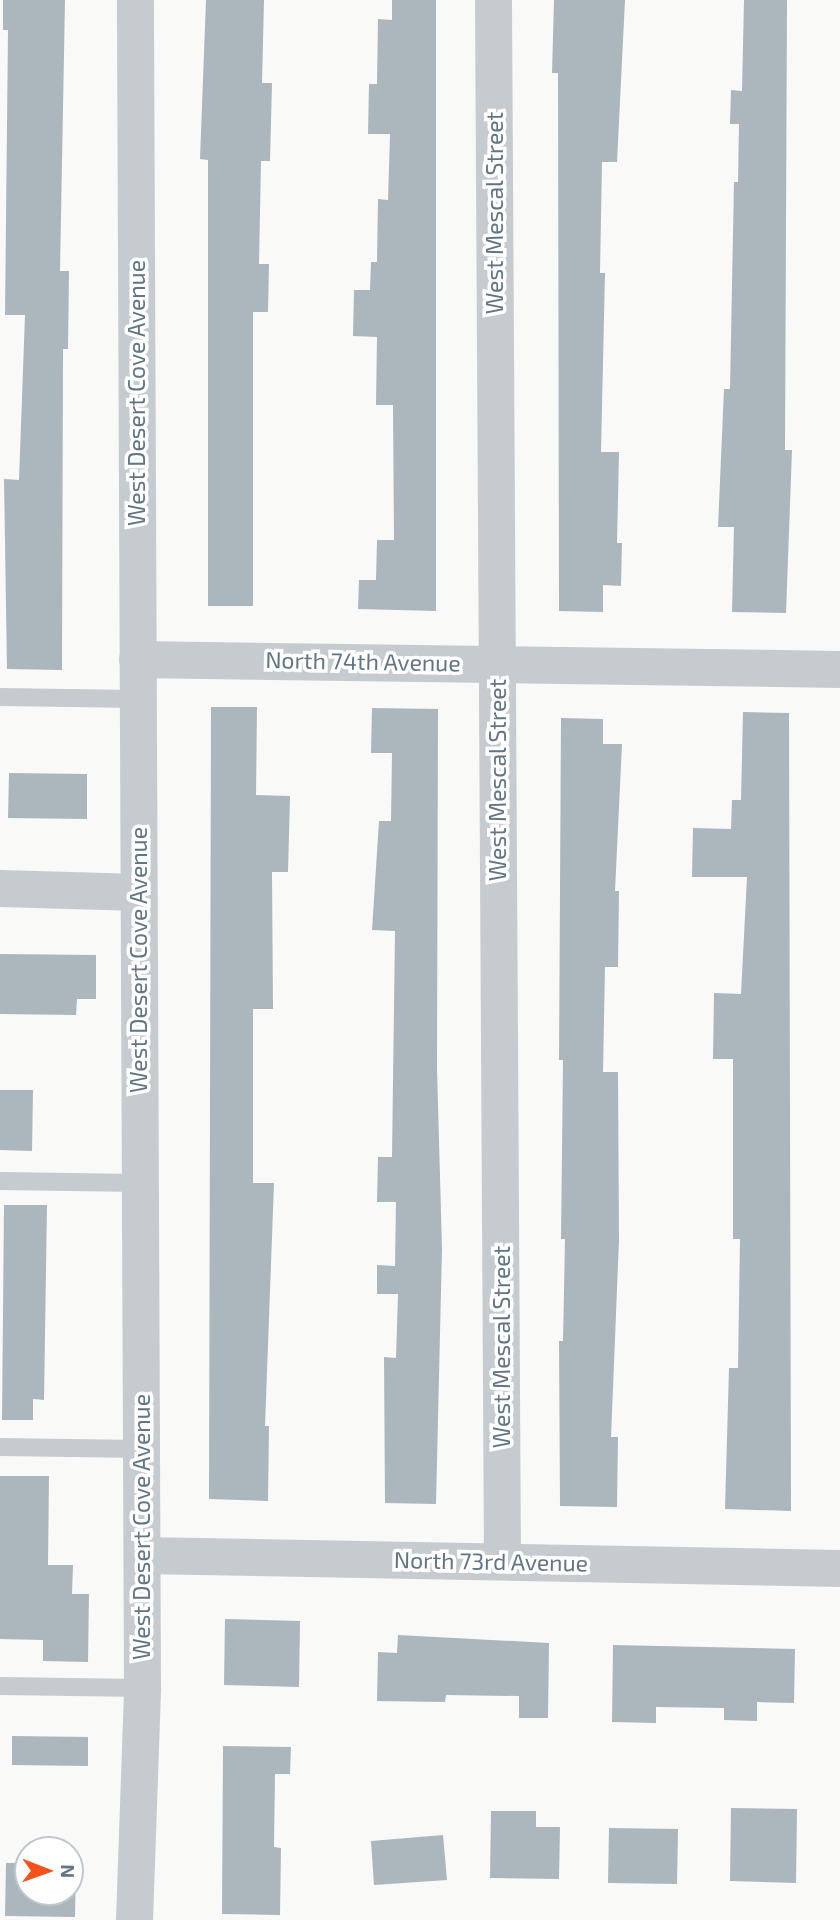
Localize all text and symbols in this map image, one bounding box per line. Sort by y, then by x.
street label: West Mescal Street [480,111,508,315]
street label: West Desert Cove Avenue [122,260,150,526]
street label: North 74th Avenue [265,645,461,677]
street label: West Mescal Street [483,678,511,882]
street label: West Desert Cove Avenue [124,827,152,1093]
street label: West Mescal Street [487,1245,515,1449]
street label: West Desert Cove Avenue [127,1394,155,1660]
street label: North 73rd Avenue [393,1546,589,1576]
north arrow [14,1836,84,1906]
text: N [57,1864,80,1878]

